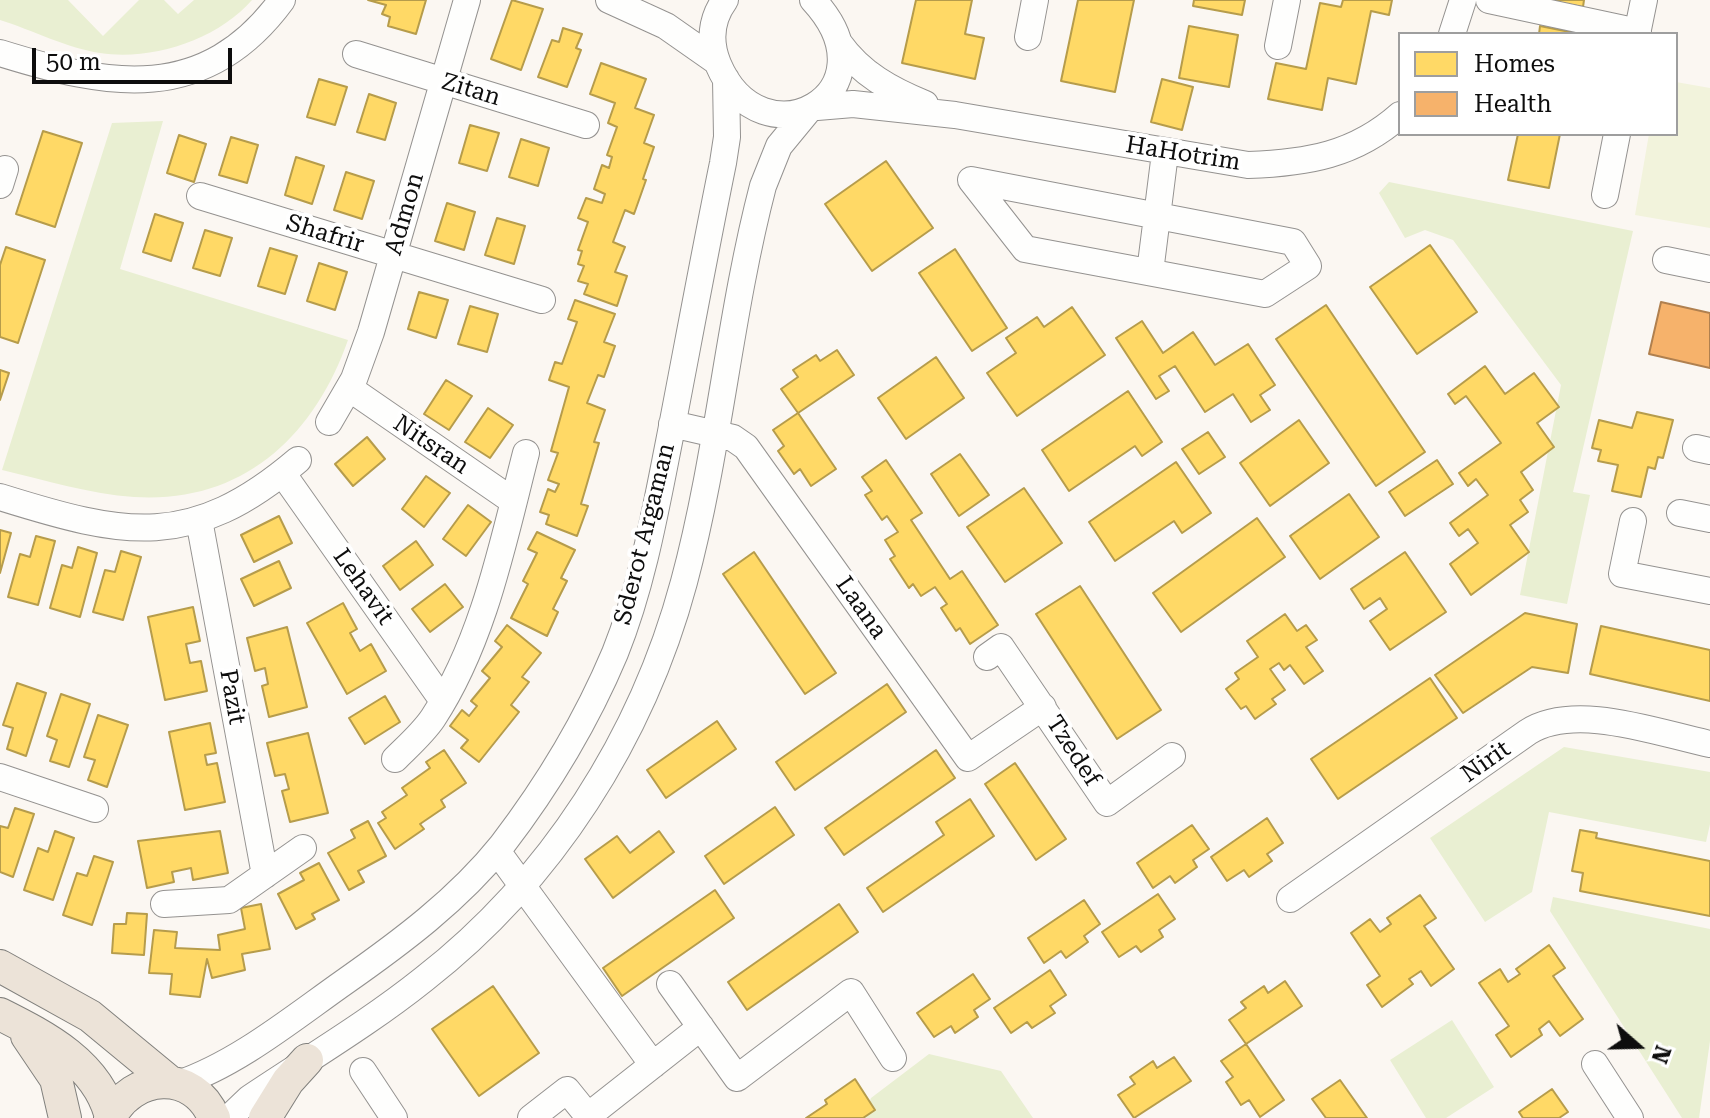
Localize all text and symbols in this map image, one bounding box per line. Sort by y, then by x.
scale bar [36,32,236,82]
legend [1398,32,1678,136]
text: 50 m [46,48,101,76]
text: Homes [1474,50,1555,78]
street label: Zitan [438,67,504,113]
text: Health [1474,90,1552,118]
street label: HaHotrim [1124,131,1242,177]
street label: Admon [380,170,430,258]
street label: Shafrir [282,209,368,259]
street label: Nitsran [388,409,474,481]
street label: Sderot Argaman [609,440,681,628]
street label: Lehavit [326,543,400,631]
street label: Laana [829,571,893,645]
street label: Pazit [213,667,251,727]
street label: Tzedef [1040,710,1106,792]
street label: Nirit [1456,735,1516,789]
north arrow [1598,1006,1678,1086]
text: N [1646,1042,1676,1067]

